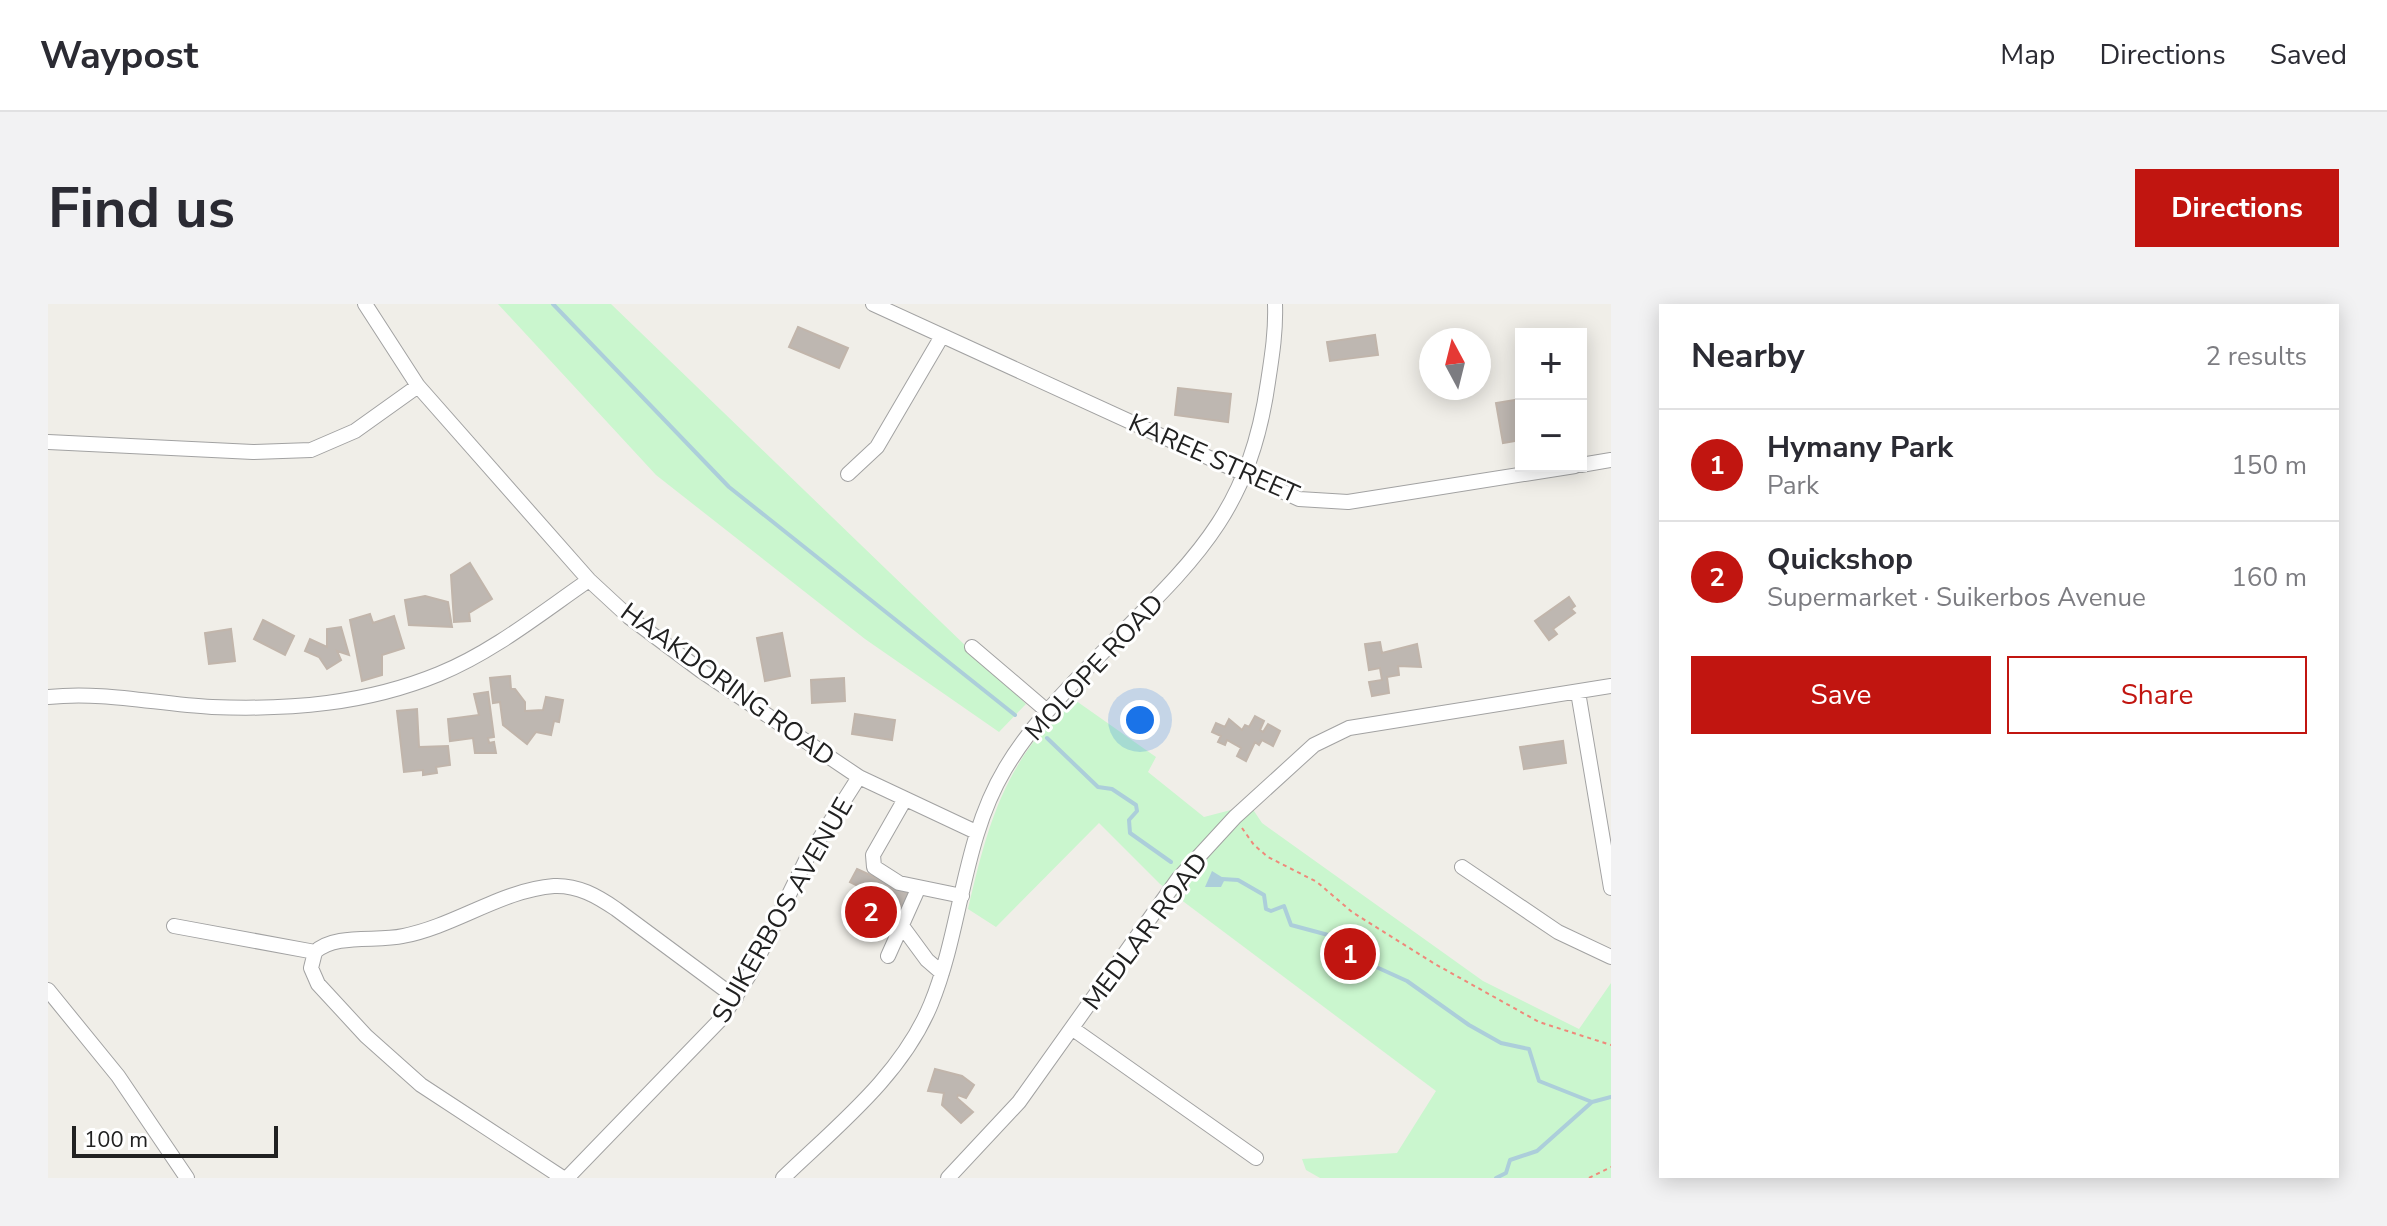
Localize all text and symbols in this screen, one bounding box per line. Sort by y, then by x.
text: Waypost [40,30,198,81]
text: Map [2000,36,2055,74]
text: Directions [2099,36,2226,74]
text: Saved [2270,36,2347,74]
button: Directions [2135,169,2339,247]
text: Find us [48,170,235,247]
north arrow [1419,328,1491,400]
map controls [1515,328,1587,472]
button: + [1515,328,1587,400]
text: Nearby [1691,333,1805,379]
text: 2 results [2206,339,2307,374]
button: − [1515,400,1587,472]
street label: KAREE STREET [1123,405,1305,512]
text: Hymany Park [1767,427,1953,468]
text: 1 [1709,448,1725,483]
text: 150 m [2231,448,2307,483]
text: Park [1767,468,1819,503]
text: Quickshop [1767,539,1913,580]
text: 2 [1709,560,1725,595]
text: 160 m [2231,560,2307,595]
text: Supermarket · Suikerbos Avenue [1767,580,2146,615]
street label: MOLOPE ROAD [1017,586,1172,748]
street label: HAAKDORING ROAD [613,595,842,774]
button: Save [1691,656,1991,734]
button: Share [2007,656,2307,734]
your location [1120,700,1160,740]
street label: SUIKERBOS AVENUE [704,791,861,1029]
street label: MEDLAR ROAD [1075,846,1216,1017]
pin: 2 [845,882,897,942]
pin: 1 [1324,924,1376,984]
scale bar [72,1122,278,1158]
text: 100 m [84,1125,148,1155]

